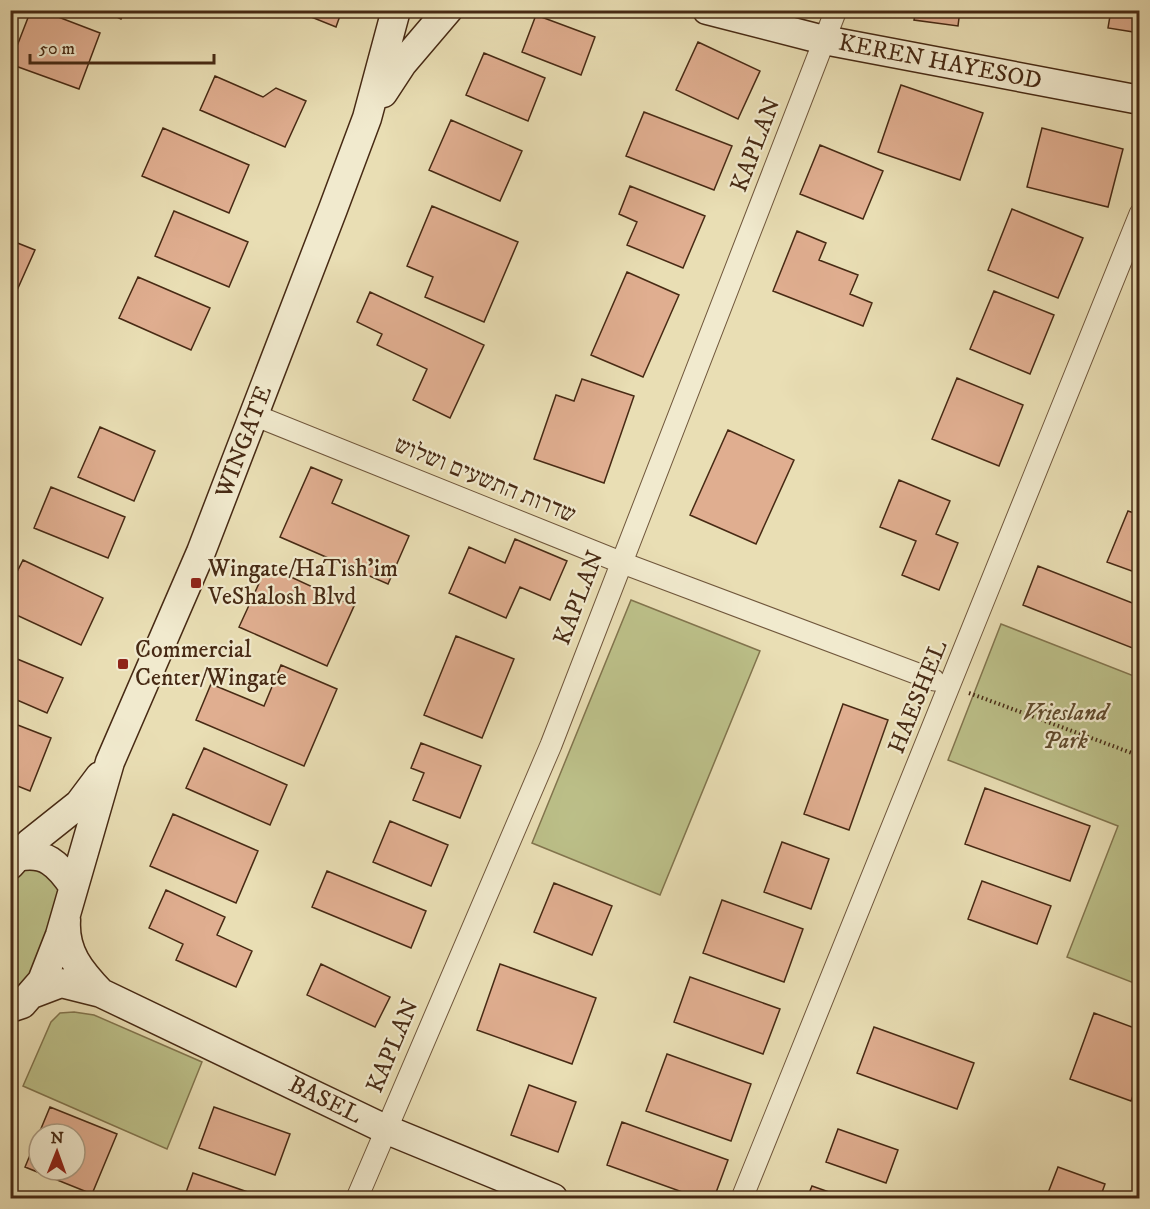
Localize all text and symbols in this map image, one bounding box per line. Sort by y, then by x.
scale bar [30,27,214,65]
street label: KEREN HAYESOD [836,28,1044,96]
text: 50 m [39,38,75,60]
street label: KAPLAN [724,94,788,196]
street label: WINGATE [209,382,279,503]
street label: שדרות התשעים ושלוש [390,430,580,530]
street label: KAPLAN [547,547,611,649]
place label: Wingate/HaTish'im VeShalosh Blvd [207,554,398,612]
marker: Wingate/HaTish'im VeShalosh Blvd [189,576,203,590]
place label: Commercial Center/Wingate [135,635,287,693]
street label: HAESHEL [882,636,954,758]
marker: Commercial Center/Wingate [116,657,130,671]
park label: Vriesland Park [1022,698,1111,756]
street label: KAPLAN [360,995,426,1097]
street label: BASEL [284,1070,366,1130]
north arrow [27,1122,87,1182]
text: N [51,1128,64,1148]

